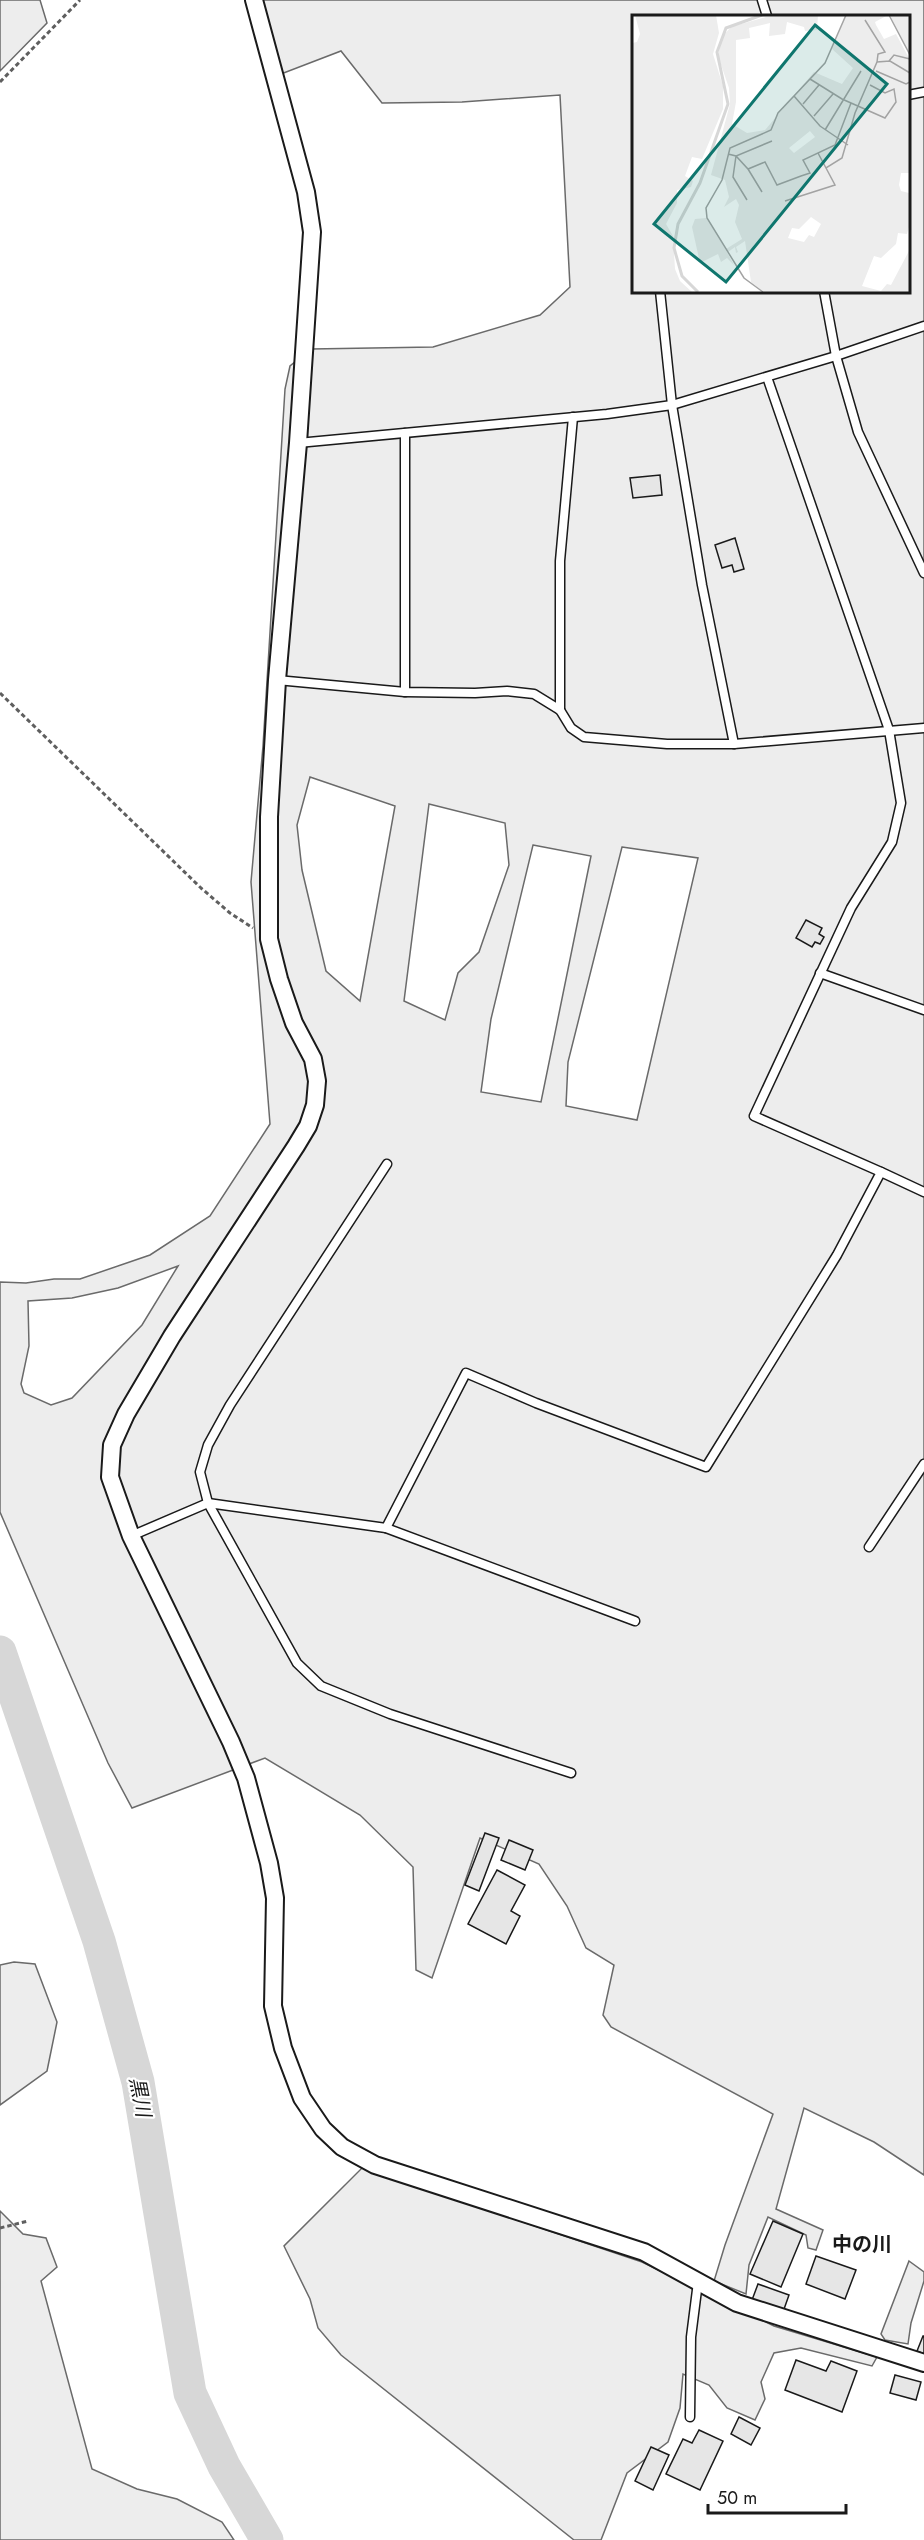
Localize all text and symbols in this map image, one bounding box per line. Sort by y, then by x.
inset map [632,15,909,292]
water label: 黒川 [122,2075,158,2121]
district label: 中の川 [832,2230,892,2259]
scale bar [708,2477,846,2515]
text: 50 m [717,2485,757,2511]

